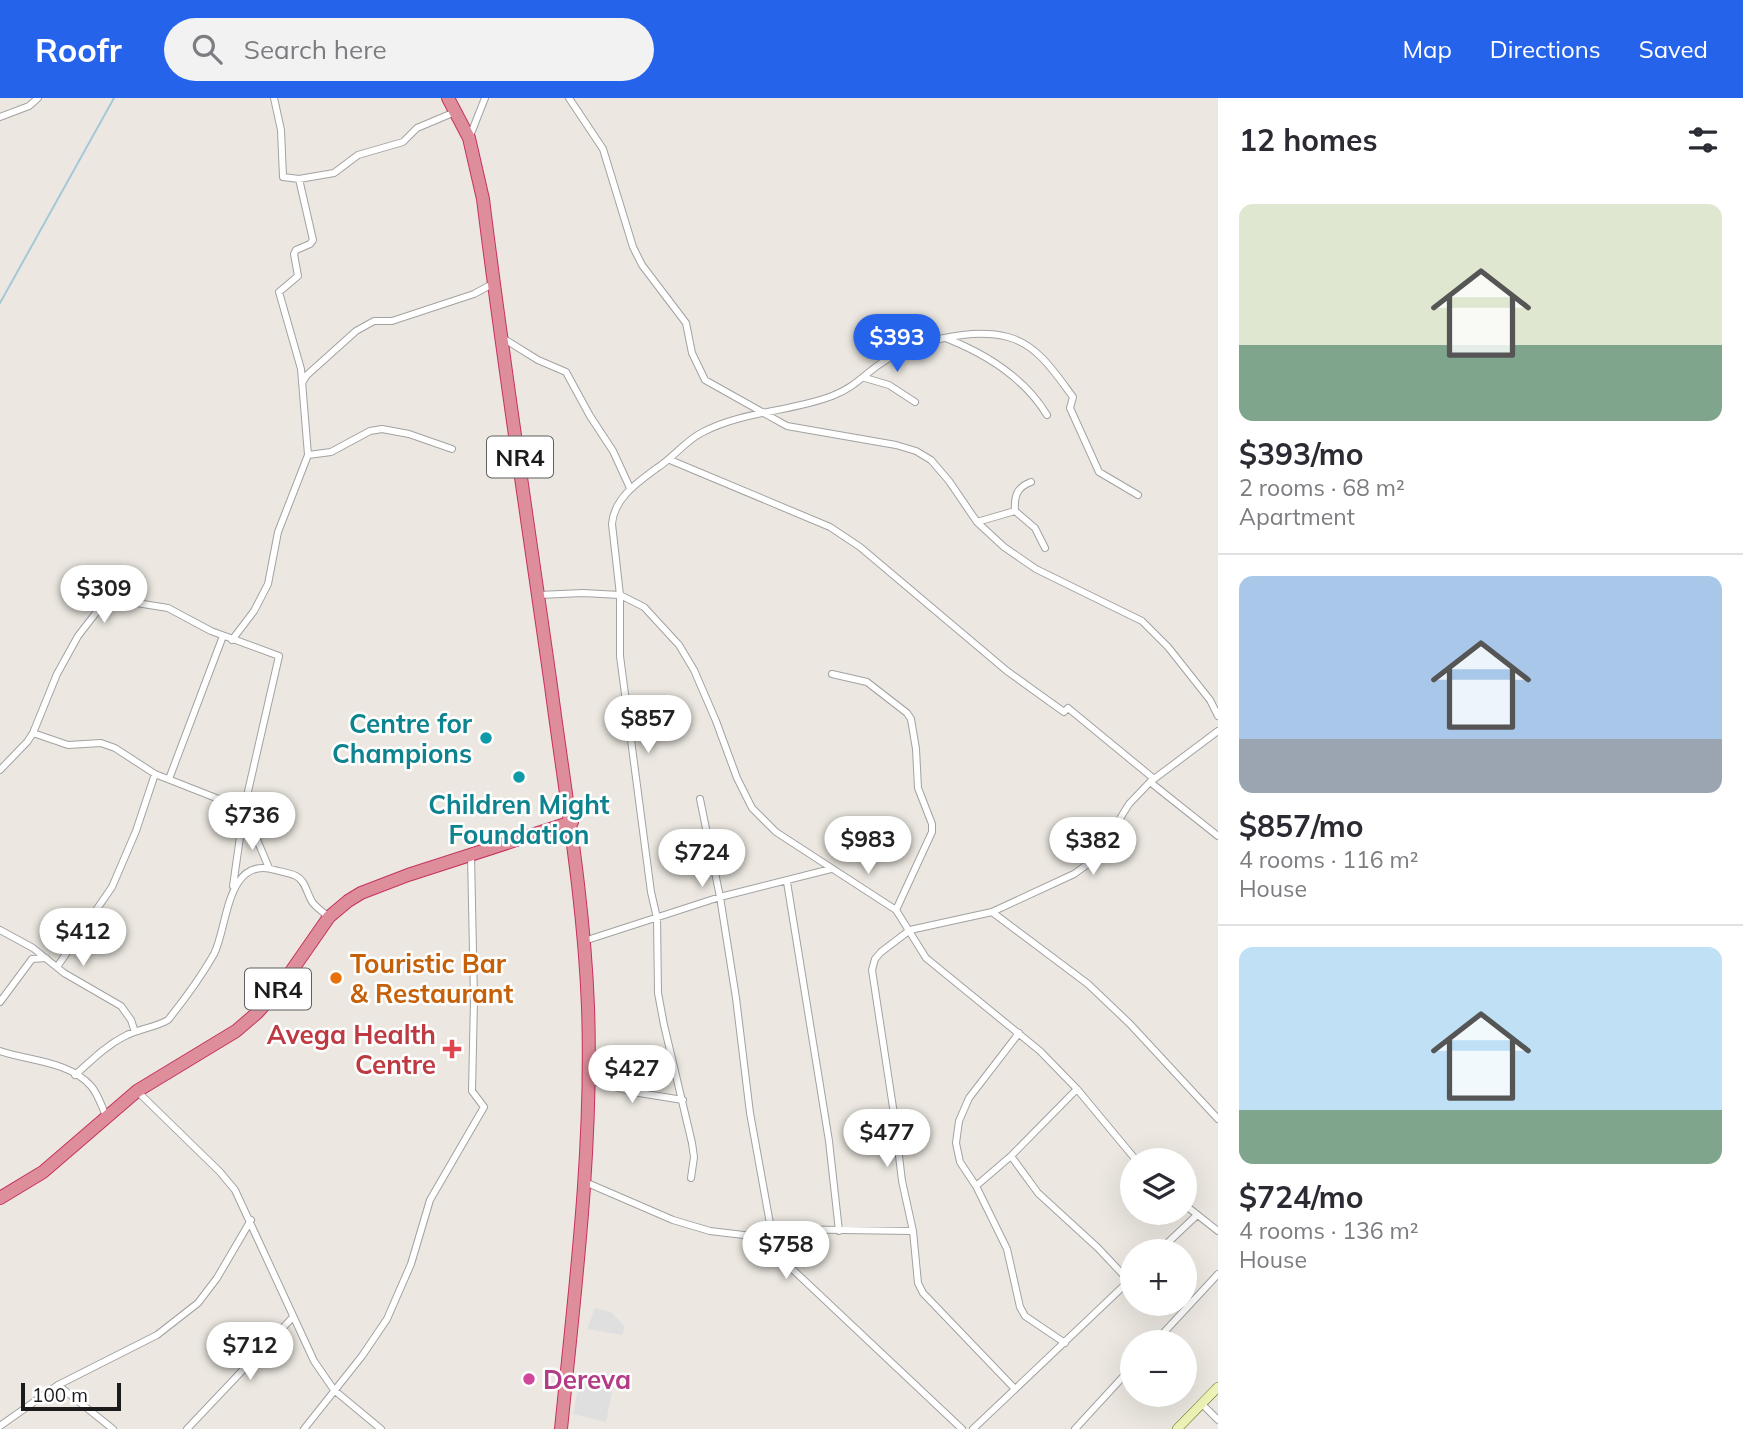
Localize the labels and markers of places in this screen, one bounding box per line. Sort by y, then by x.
pin: $393 [856,314,938,374]
pin: $309 [63,566,145,625]
pin: $857 [607,696,689,755]
place label: Centre for Champions [332,707,473,770]
marker: Centre for Champions [478,730,494,746]
marker: Children Might Foundation [511,769,527,785]
place label: Children Might Foundation [428,788,610,851]
pin: $736 [211,792,293,852]
pin: $983 [827,816,909,876]
pin: $382 [1052,818,1134,877]
pin: $724 [661,830,743,889]
pin: $412 [42,908,124,968]
place label: Touristic Bar & Restaurant [350,947,513,1010]
marker: Touristic Bar & Restaurant [328,970,344,986]
place label: Avega Health Centre [267,1018,436,1081]
marker: Avega Health Centre [442,1039,462,1059]
pin: $427 [591,1046,673,1105]
pin: $477 [846,1110,928,1169]
pin: $758 [745,1222,827,1281]
pin: $712 [209,1322,291,1382]
place label: Dereva [543,1363,631,1396]
marker: Dereva [521,1371,537,1387]

